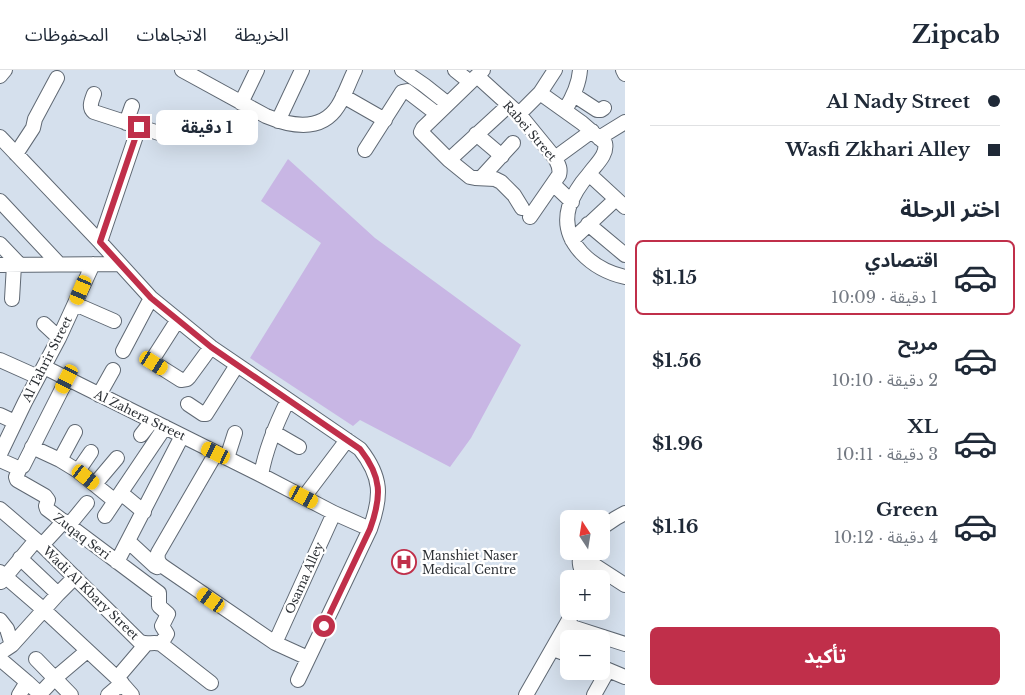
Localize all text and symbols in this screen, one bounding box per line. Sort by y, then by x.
text: Zipcab [912,20,1000,49]
text: المحفوظات [25,24,109,46]
text: الاتجاهات [137,24,207,46]
text: الخريطة [235,24,289,46]
text: Al Nady Street [826,90,970,113]
street label: Rabei Street [500,98,560,164]
callout: 1 دقيقة [156,110,259,144]
route end [128,116,150,138]
text: 1 دقيقة [181,117,233,137]
text: Wasfi Zkhari Alley [786,138,970,161]
text: اختر الرحلة [900,196,1000,223]
text: اقتصادي [865,249,938,272]
icon: car [953,255,998,300]
text: $1.15 [652,266,697,289]
car [68,273,93,307]
text: 1 دقيقة · 10:09 [831,287,938,307]
street label: Al Tahrir Street [18,313,75,405]
text: مريح [898,332,938,355]
icon: car [953,338,998,383]
car [137,349,170,377]
text: $1.56 [652,349,702,372]
car [53,362,80,396]
text: 2 دقيقة · 10:10 [832,370,938,390]
street label: Al Zahera Street [91,386,188,444]
text: XL [908,415,938,438]
icon: car [953,421,998,466]
text: $1.96 [652,432,703,455]
car [199,440,232,466]
text: 3 دقيقة · 10:11 [836,444,938,464]
car [69,462,102,492]
car [287,483,320,511]
text: Green [876,498,938,521]
icon: car [953,504,998,549]
street label: Zuqaq Seri [51,510,113,562]
north arrow [560,510,610,560]
map controls [560,510,610,680]
text: $1.16 [652,515,699,538]
text: 4 دقيقة · 10:12 [834,527,938,547]
street label: Osama Alley [281,539,327,616]
street label: Wadi Al Kbary Street [39,542,143,643]
place label: Manshiet Naser Medical Centre [422,548,518,577]
hospital icon: Manshiet Naser Medical Centre [391,549,417,575]
button: + [560,570,610,620]
car [194,585,227,615]
route start [313,615,335,637]
button: تأكيد [650,627,1000,685]
button: − [560,630,610,680]

